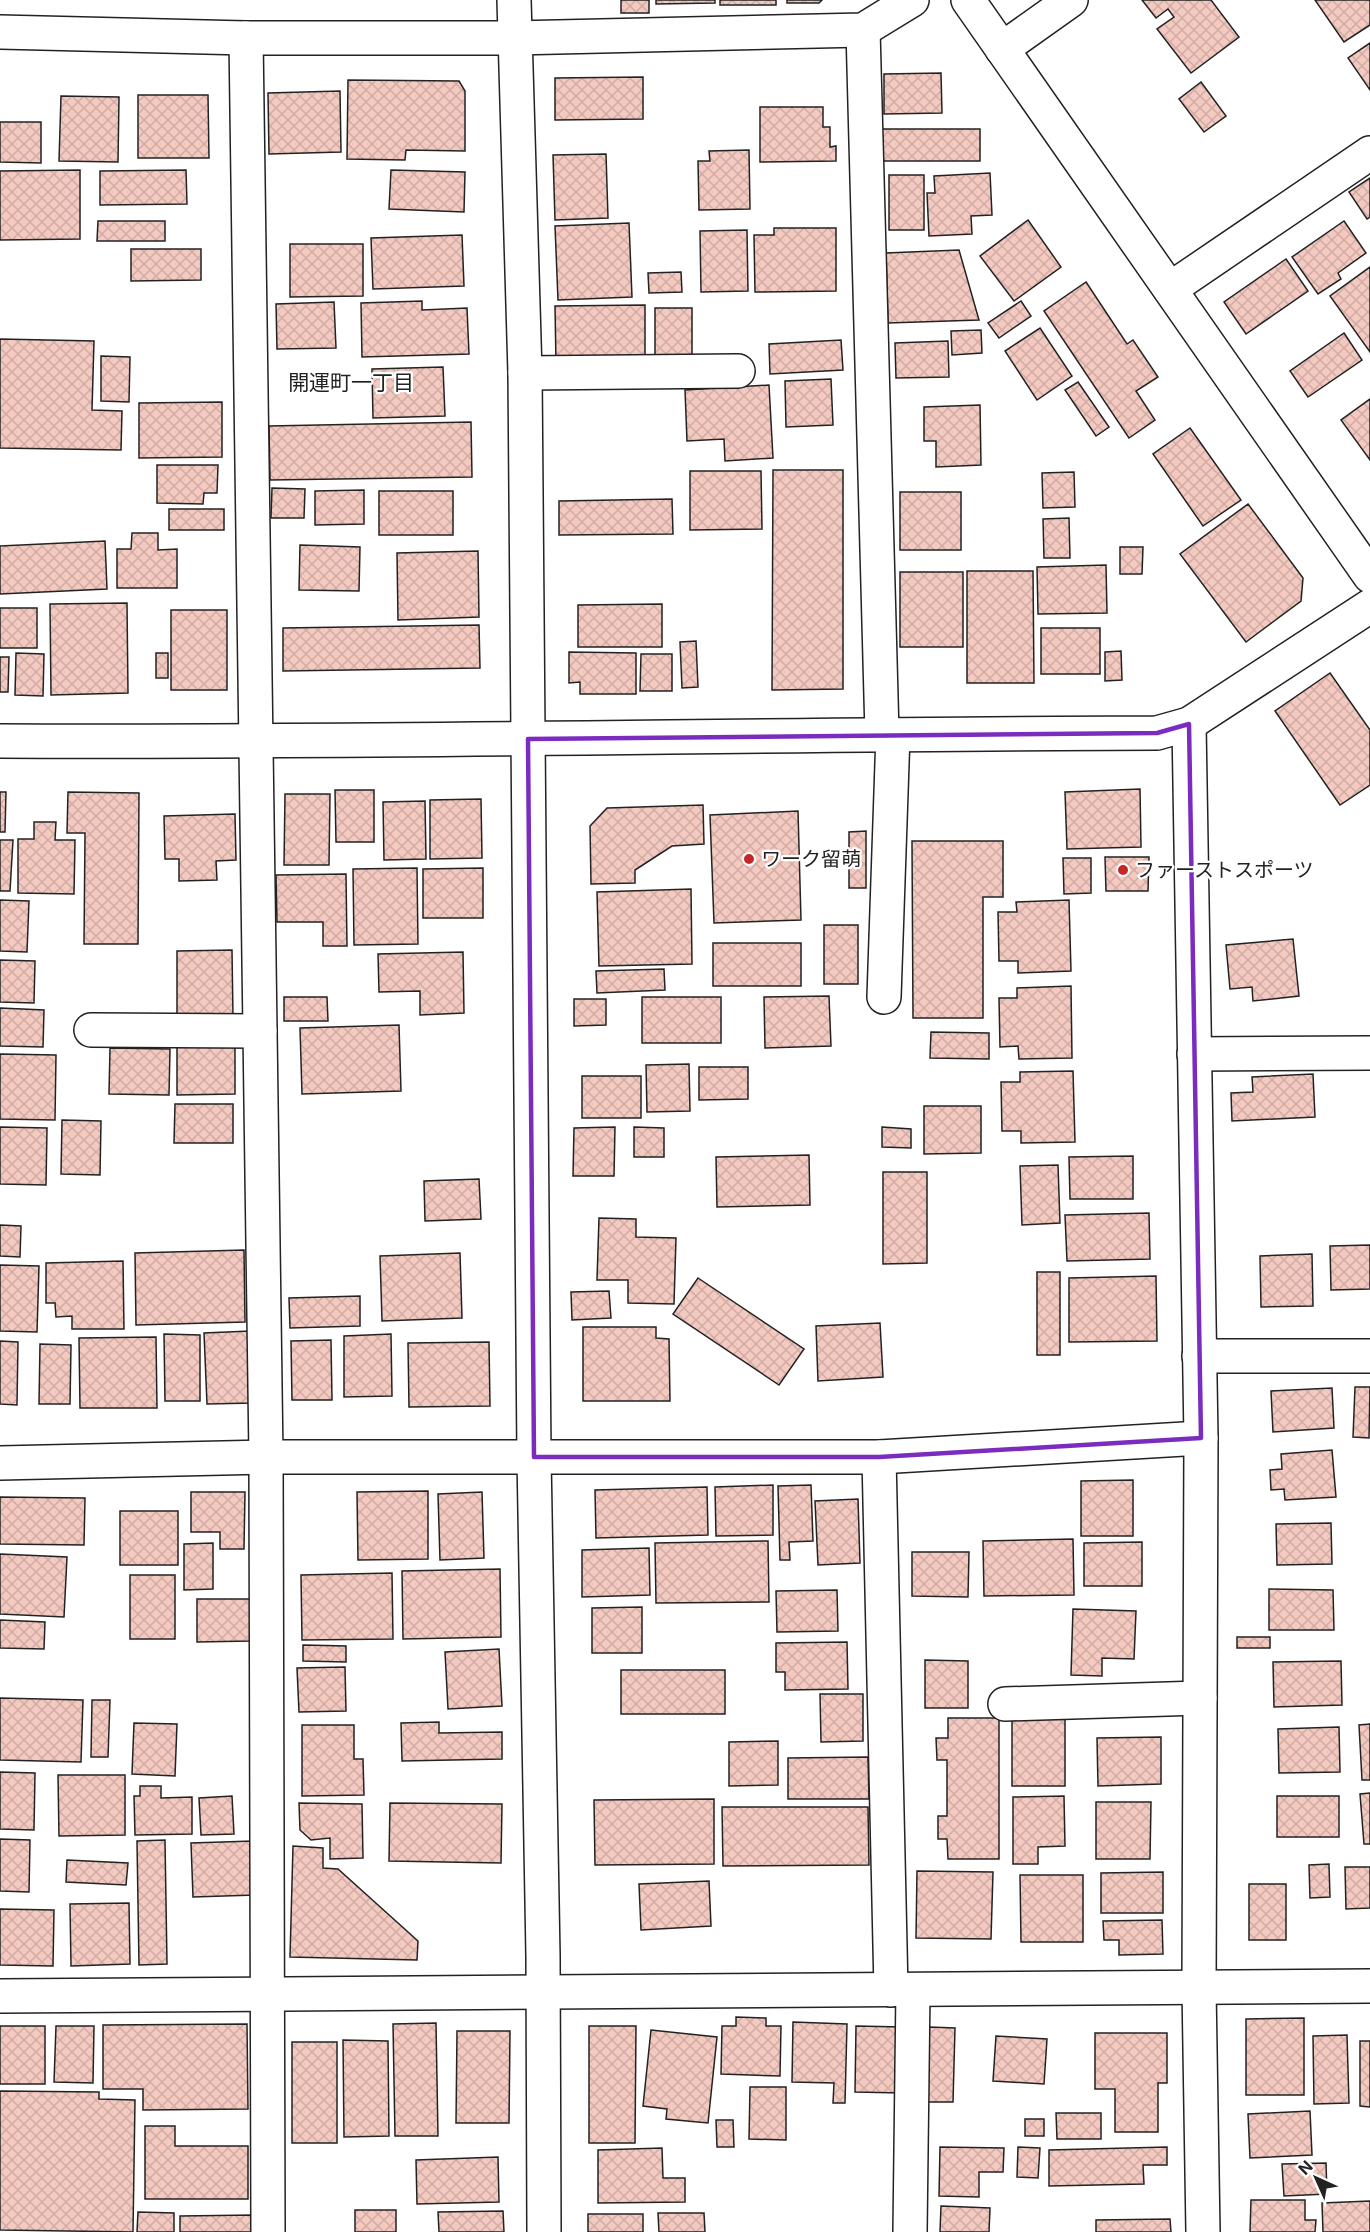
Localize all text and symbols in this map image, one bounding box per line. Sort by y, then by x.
district label: 開運町一丁目 [288,370,414,395]
place label: ワーク留萌 [761,847,861,871]
marker: ワーク留萌 [742,852,756,866]
place label: ファーストスポーツ [1135,858,1314,882]
marker: ファーストスポーツ [1116,863,1130,877]
north arrow [1286,2148,1346,2208]
text: N [1294,2156,1317,2179]

